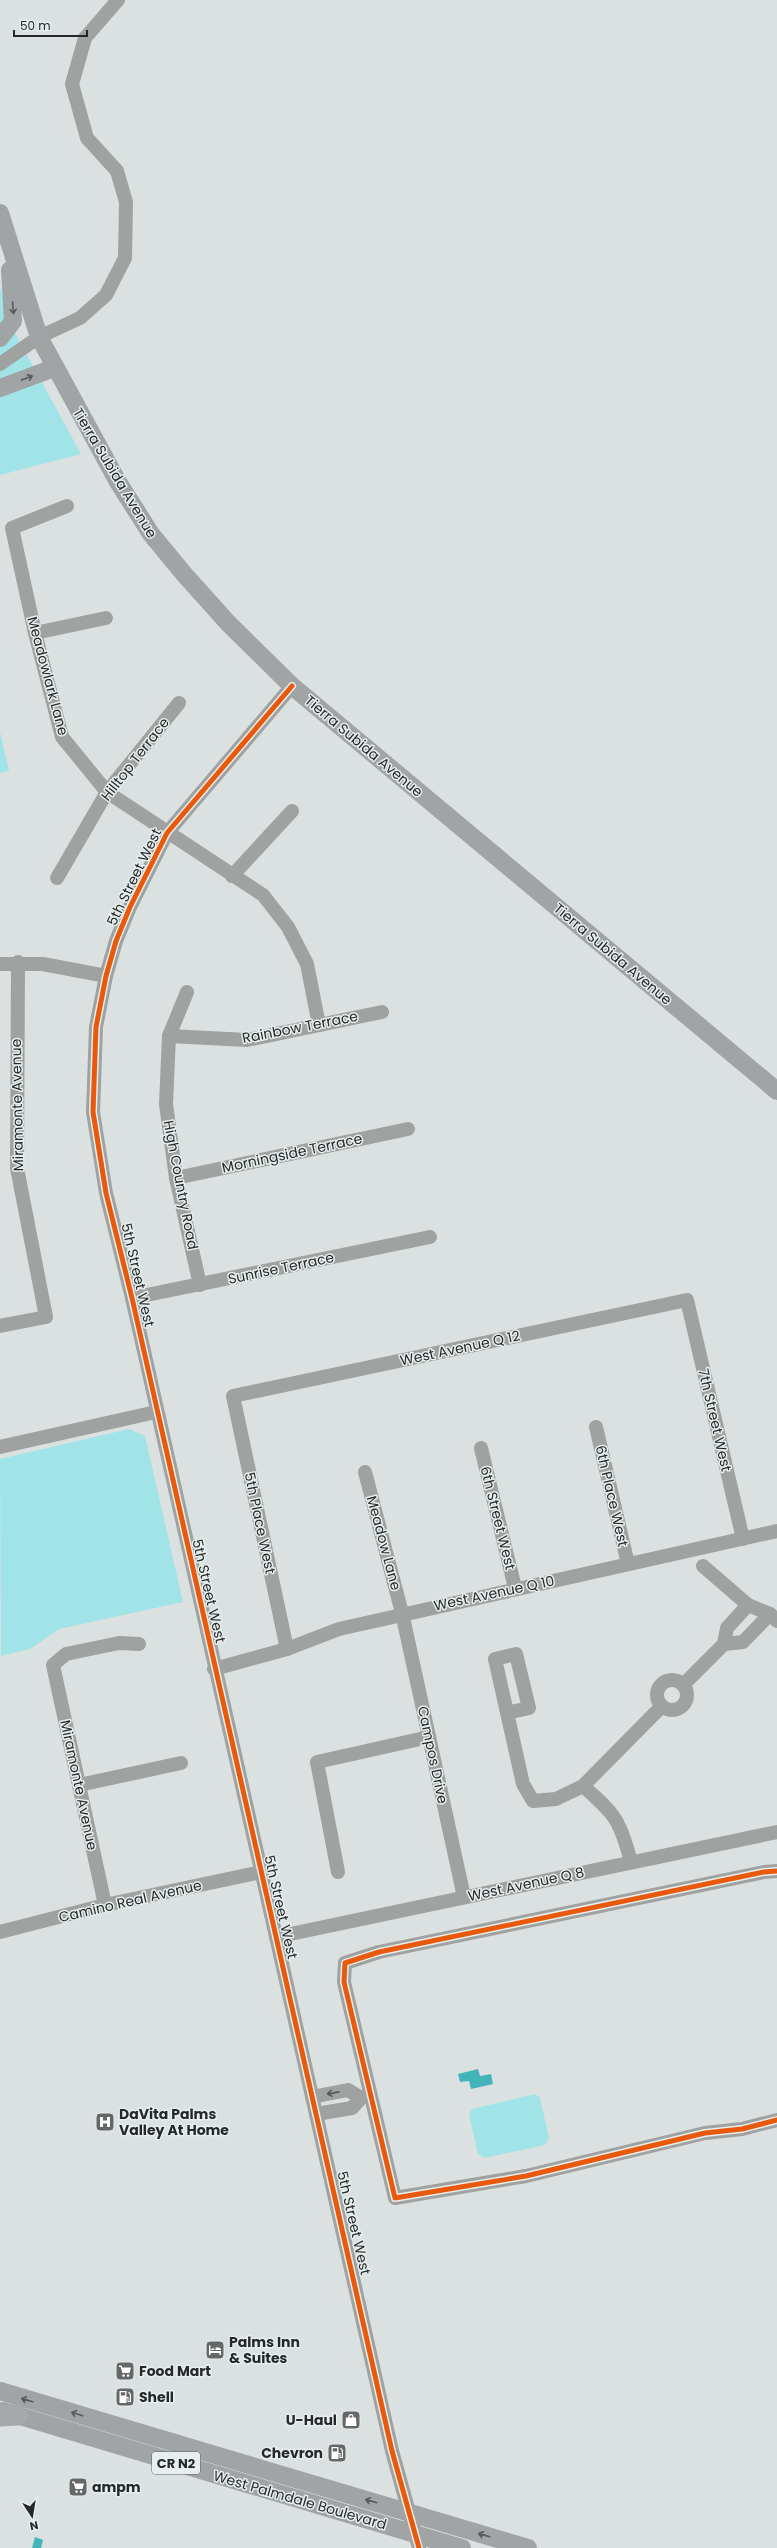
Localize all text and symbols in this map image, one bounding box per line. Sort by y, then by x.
scale bar [14,12,87,38]
text: 50 m [20,17,51,34]
one-way arrow [9,301,16,314]
one-way arrow [21,374,33,382]
street label: Tierra Subida Avenue [68,404,162,542]
street label: Meadowlark Lane [23,614,74,738]
street label: Tierra Subida Avenue [301,691,428,802]
street label: Hilltop Terrace [96,713,174,805]
street label: 5th Street West [102,825,166,929]
street label: Tierra Subida Avenue [550,899,677,1010]
street label: Rainbow Terrace [240,1006,360,1048]
street label: Miramonte Avenue [6,1038,28,1171]
street label: High Country Road [159,1119,203,1251]
street label: Morningside Terrace [220,1128,364,1178]
street label: 5th Street West [116,1221,160,1329]
street label: Sunrise Terrace [226,1247,336,1289]
street label: West Avenue Q 12 [398,1326,522,1370]
street label: 7th Street West [693,1367,737,1473]
street label: 6th Place West [591,1443,633,1549]
street label: 6th Street West [475,1464,521,1572]
street label: 5th Place West [239,1470,281,1576]
street label: Meadow Lane [362,1494,406,1593]
street label: 5th Street West [187,1537,231,1645]
street label: West Avenue Q 10 [432,1570,556,1616]
street label: Campos Drive [413,1704,453,1806]
street label: Miramonte Avenue [55,1718,103,1852]
street label: 5th Street West [259,1853,303,1961]
street label: West Avenue Q 8 [466,1862,586,1906]
street label: Camino Real Avenue [57,1875,204,1927]
one-way arrow [326,2089,339,2097]
place label: DaVita Palms Valley At Home [119,2104,229,2140]
hospital icon: DaVita Palms Valley At Home [94,2111,116,2133]
street label: 5th Street West [332,2169,376,2277]
place label: Palms Inn & Suites [229,2332,300,2368]
hotel icon: Palms Inn & Suites [204,2339,226,2361]
supermarket icon: Food Mart [114,2360,136,2382]
place label: Food Mart [139,2361,211,2381]
fuel station icon: Shell [114,2386,136,2408]
place label: Shell [139,2387,174,2407]
one-way arrow [21,2395,34,2403]
shop icon: U-Haul [340,2409,362,2431]
one-way arrow [70,2410,83,2417]
place label: U-Haul [286,2410,337,2430]
fuel station icon: Chevron [326,2442,348,2464]
place label: Chevron [261,2443,323,2463]
road number: CR N2 [152,2452,200,2474]
street label: West Palmdale Boulevard [211,2466,389,2534]
supermarket icon: ampm [67,2476,89,2498]
place label: ampm [92,2477,141,2497]
north arrow [12,2496,52,2536]
one-way arrow [365,2497,378,2504]
text: N [28,2517,40,2534]
one-way arrow [477,2531,490,2538]

